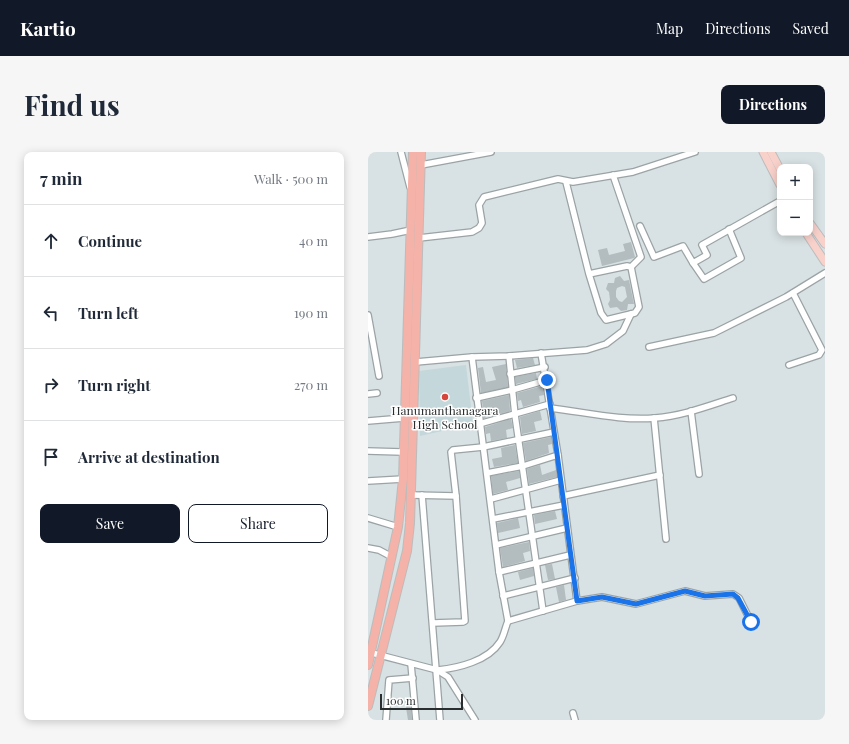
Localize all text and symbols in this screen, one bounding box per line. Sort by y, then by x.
text: Kartio [20,15,76,41]
text: Map [656,19,683,38]
text: Directions [705,19,771,38]
text: Saved [793,19,829,38]
button: Directions [721,85,825,124]
text: Find us [24,86,120,123]
map controls [777,164,813,236]
button: + [777,164,813,200]
text: 7 min [40,167,83,189]
text: Walk · 500 m [254,170,328,187]
button: − [777,200,813,236]
icon: ahead [40,230,62,252]
text: Continue [78,231,142,251]
text: 40 m [299,232,328,249]
icon: left [40,302,62,324]
text: Turn left [78,303,139,323]
text: 190 m [294,304,328,321]
route end [538,371,556,389]
icon: right [40,374,62,396]
text: Turn right [78,375,151,395]
text: 270 m [294,376,328,393]
marker: Hanumanthanagara High School [440,392,450,402]
place label: Hanumanthanagara High School [392,402,498,432]
icon: arrive [40,446,62,468]
text: Arrive at destination [78,447,220,467]
button: Save [40,504,180,543]
button: Share [188,504,328,543]
route start [742,613,760,631]
scale bar [380,692,463,711]
text: 100 m [386,693,416,708]

